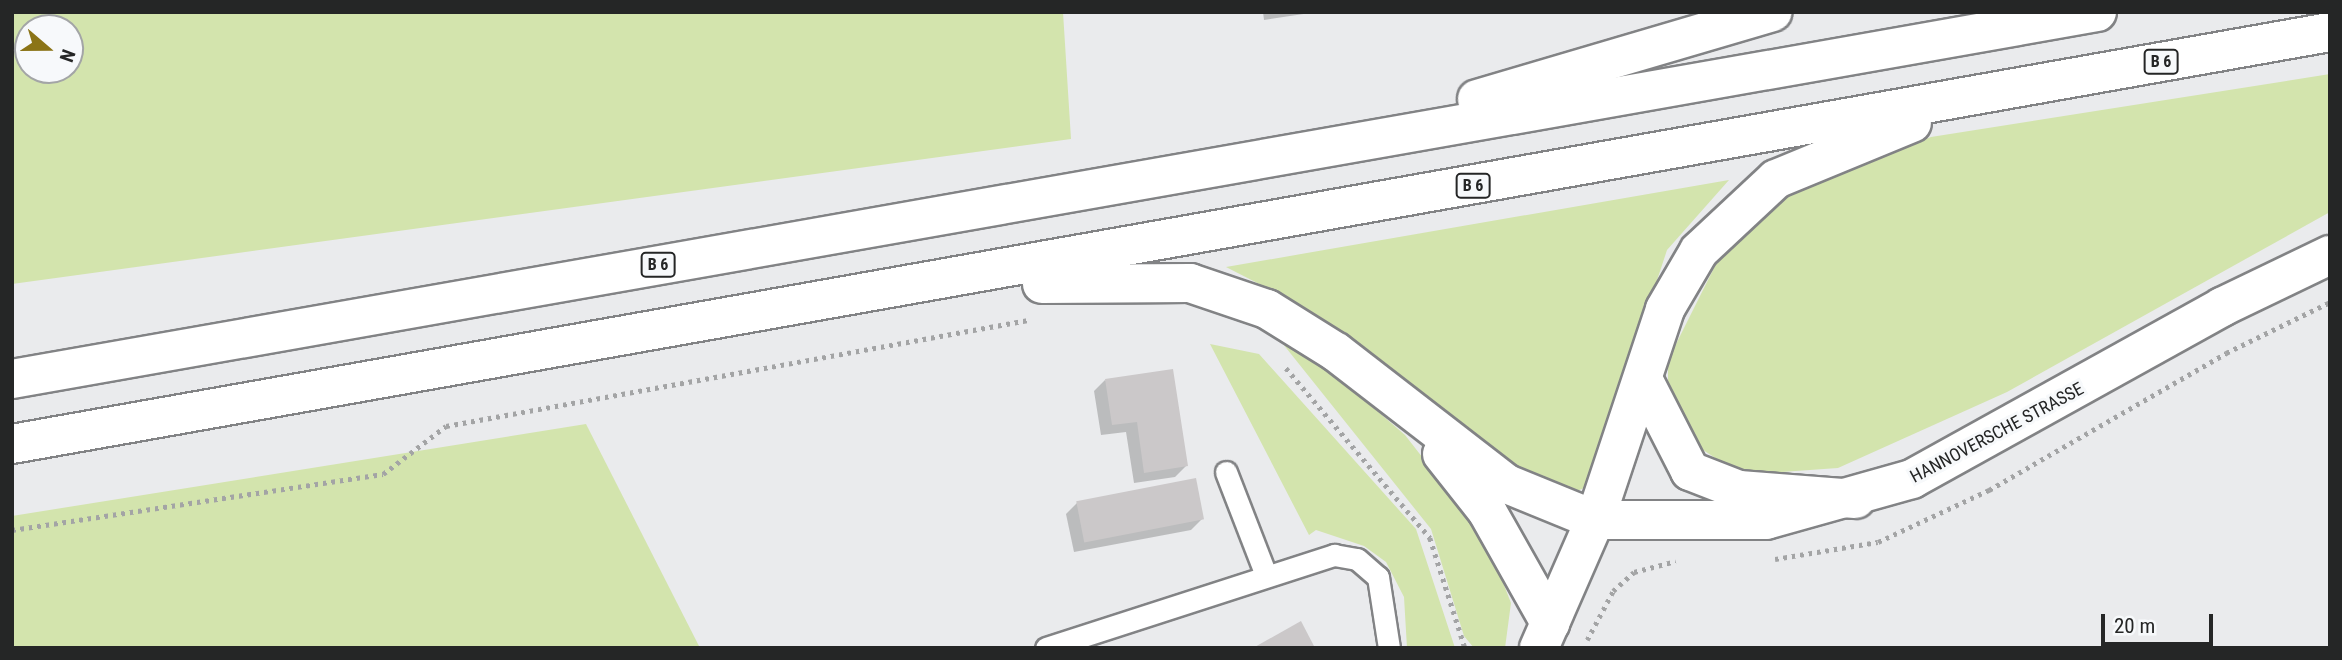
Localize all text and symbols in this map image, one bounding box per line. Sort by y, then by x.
north arrow [14,14,84,84]
text: N [55,46,80,65]
road number: B 6 [2144,50,2178,74]
road number: B 6 [1456,174,1490,198]
road number: B 6 [640,252,676,278]
street label: HANNOVERSCHE STRASSE [1907,378,2087,488]
scale bar [2104,600,2216,644]
text: 20 m [2114,614,2155,638]

